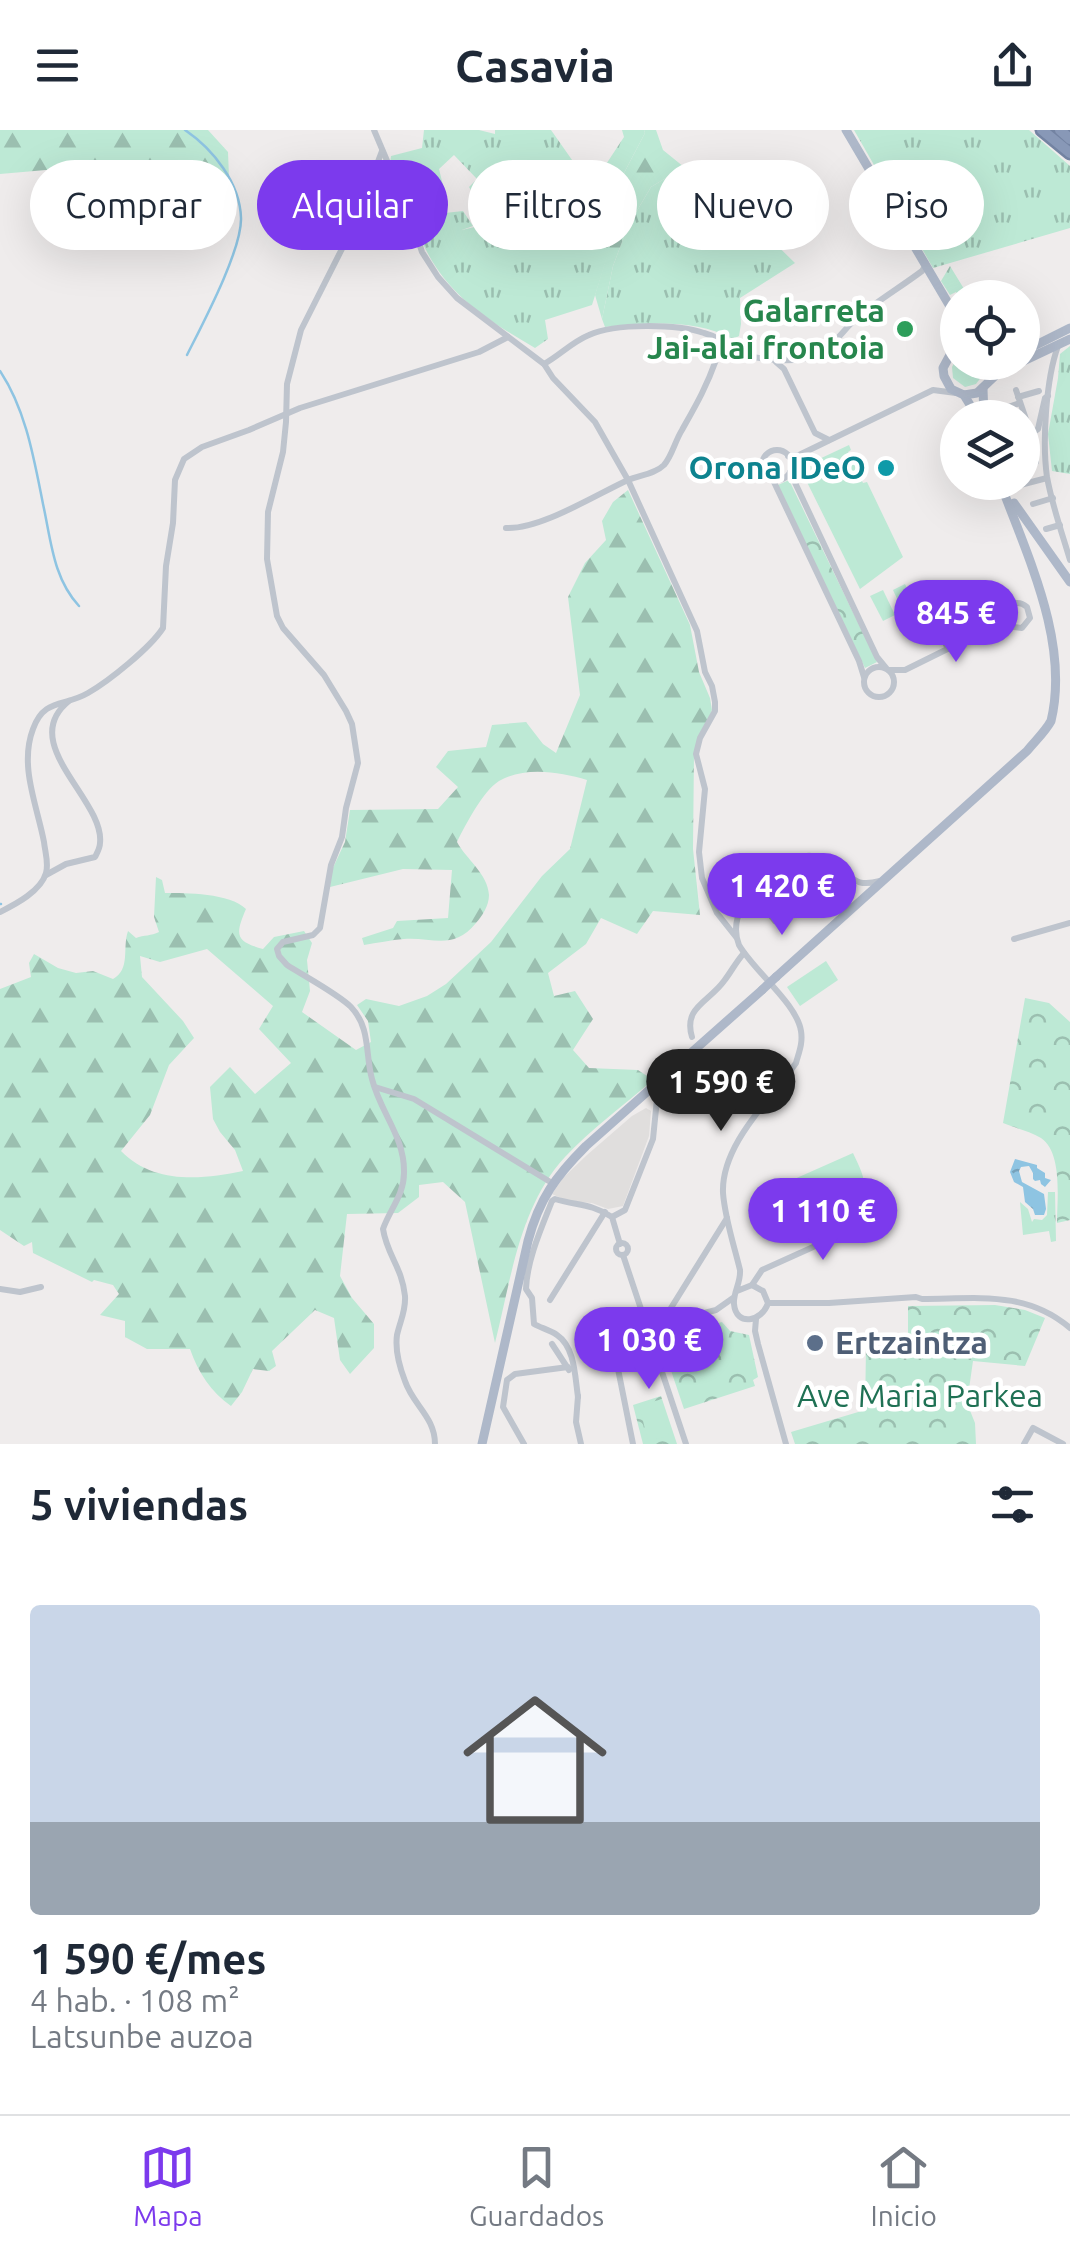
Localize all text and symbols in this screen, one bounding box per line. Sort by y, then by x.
icon: menu [30,38,85,93]
icon: share [985,38,1040,93]
text: Casavia [455,40,615,91]
chip: Comprar [30,160,237,250]
chip: Alquilar [257,160,448,250]
chip: Filtros [468,160,637,250]
chip: Nuevo [657,160,829,250]
chip: Piso [849,160,984,250]
map controls [940,280,1040,500]
button: locate [940,280,1040,380]
place label: Galarreta Jai-alai frontoia [647,292,885,365]
marker: Galarreta Jai-alai frontoia [894,318,916,340]
button: layers [940,400,1040,500]
place label: Orona IDeO [688,449,866,485]
marker: Orona IDeO [875,457,897,479]
pin: 845 € [886,580,1026,665]
text: 845 € [916,594,996,630]
pin: 1 420 € [690,853,874,938]
text: 1 420 € [729,867,835,903]
pin: 1 590 € [629,1049,813,1134]
text: 1 590 € [668,1063,774,1099]
pin: 1 110 € [731,1178,915,1263]
text: 1 110 € [770,1192,876,1228]
pin: 1 030 € [557,1307,741,1392]
text: 1 030 € [596,1321,702,1357]
place label: Ertzaintza [835,1324,988,1360]
marker: Ertzaintza [804,1332,826,1354]
park label: Ave Maria Parkea [797,1377,1043,1413]
icon: filters [985,1477,1040,1532]
text: 5 viviendas [30,1481,248,1528]
icon: home [445,1670,625,1850]
text: 1 590 €/mes [30,1935,266,1982]
text: 4 hab. · 108 m² [30,1982,240,2018]
text: Latsunbe auzoa [30,2018,254,2054]
tab: Mapa [133,2140,203,2231]
tab: Guardados [469,2140,604,2231]
tab: Inicio [871,2140,937,2231]

